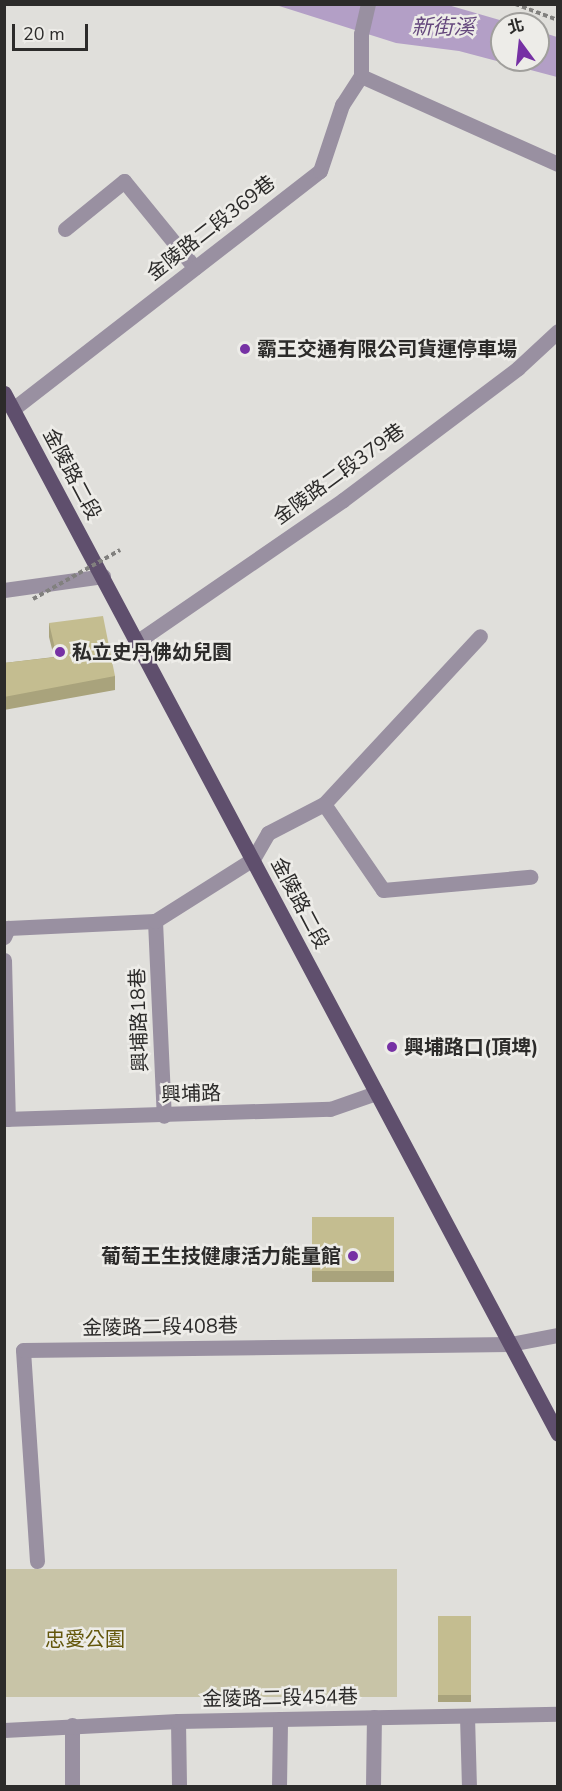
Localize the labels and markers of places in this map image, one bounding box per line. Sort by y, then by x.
place label: 霸王交通有限公司貨運停車場 [257,337,517,361]
marker: 霸王交通有限公司貨運停車場 [238,342,252,356]
place label: 私立史丹佛幼兒園 [72,640,232,664]
marker: 私立史丹佛幼兒園 [53,645,67,659]
place label: 興埔路口(頂埤) [404,1035,538,1059]
marker: 興埔路口(頂埤) [385,1040,399,1054]
place label: 葡萄王生技健康活力能量館 [101,1244,341,1268]
marker: 葡萄王生技健康活力能量館 [346,1249,360,1263]

